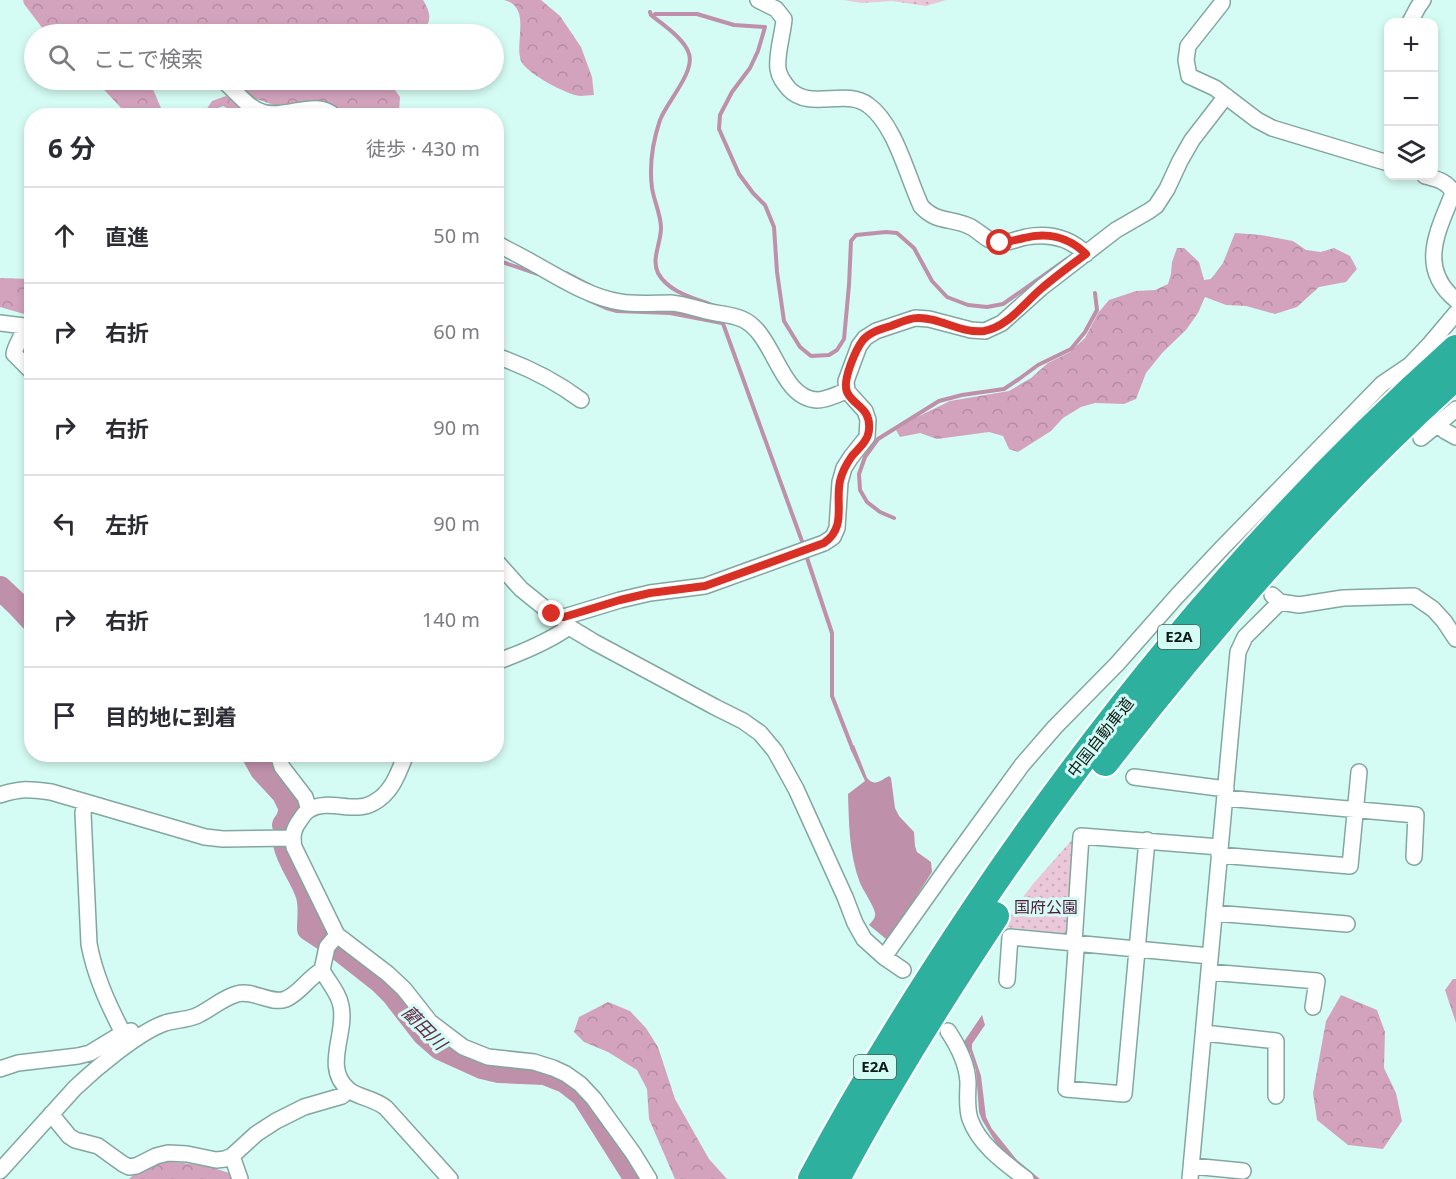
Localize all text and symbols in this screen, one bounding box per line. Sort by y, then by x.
map controls [1384,18,1438,180]
button: + [1384,18,1438,72]
search box [24,24,504,90]
icon: search [45,41,78,74]
text: ここで検索 [93,43,203,73]
button: − [1384,72,1438,126]
button: layers [1384,126,1438,180]
text: 6 分 [48,130,96,166]
text: 徒歩 · 430 m [366,135,480,162]
icon: ahead [48,219,81,252]
text: 直進 [105,221,149,251]
text: 50 m [433,222,480,249]
route start [986,229,1012,255]
icon: right [48,315,81,348]
text: 右折 [105,317,149,347]
text: 60 m [433,318,480,345]
icon: right [48,411,81,444]
text: 右折 [105,413,149,443]
text: 90 m [433,414,480,441]
icon: left [48,507,81,540]
text: 左折 [105,509,149,539]
text: 90 m [433,510,480,537]
route end [538,600,564,626]
icon: right [48,603,81,636]
text: 右折 [105,605,149,635]
text: 140 m [422,606,480,633]
road number: E2A [1158,625,1200,649]
street label: 中国自動車道 [1062,692,1138,782]
icon: arrive [48,699,81,732]
text: 目的地に到着 [105,701,237,731]
park label: 国府公園 [1014,896,1078,918]
water label: 藺田川 [397,1000,454,1056]
road number: E2A [854,1055,896,1079]

